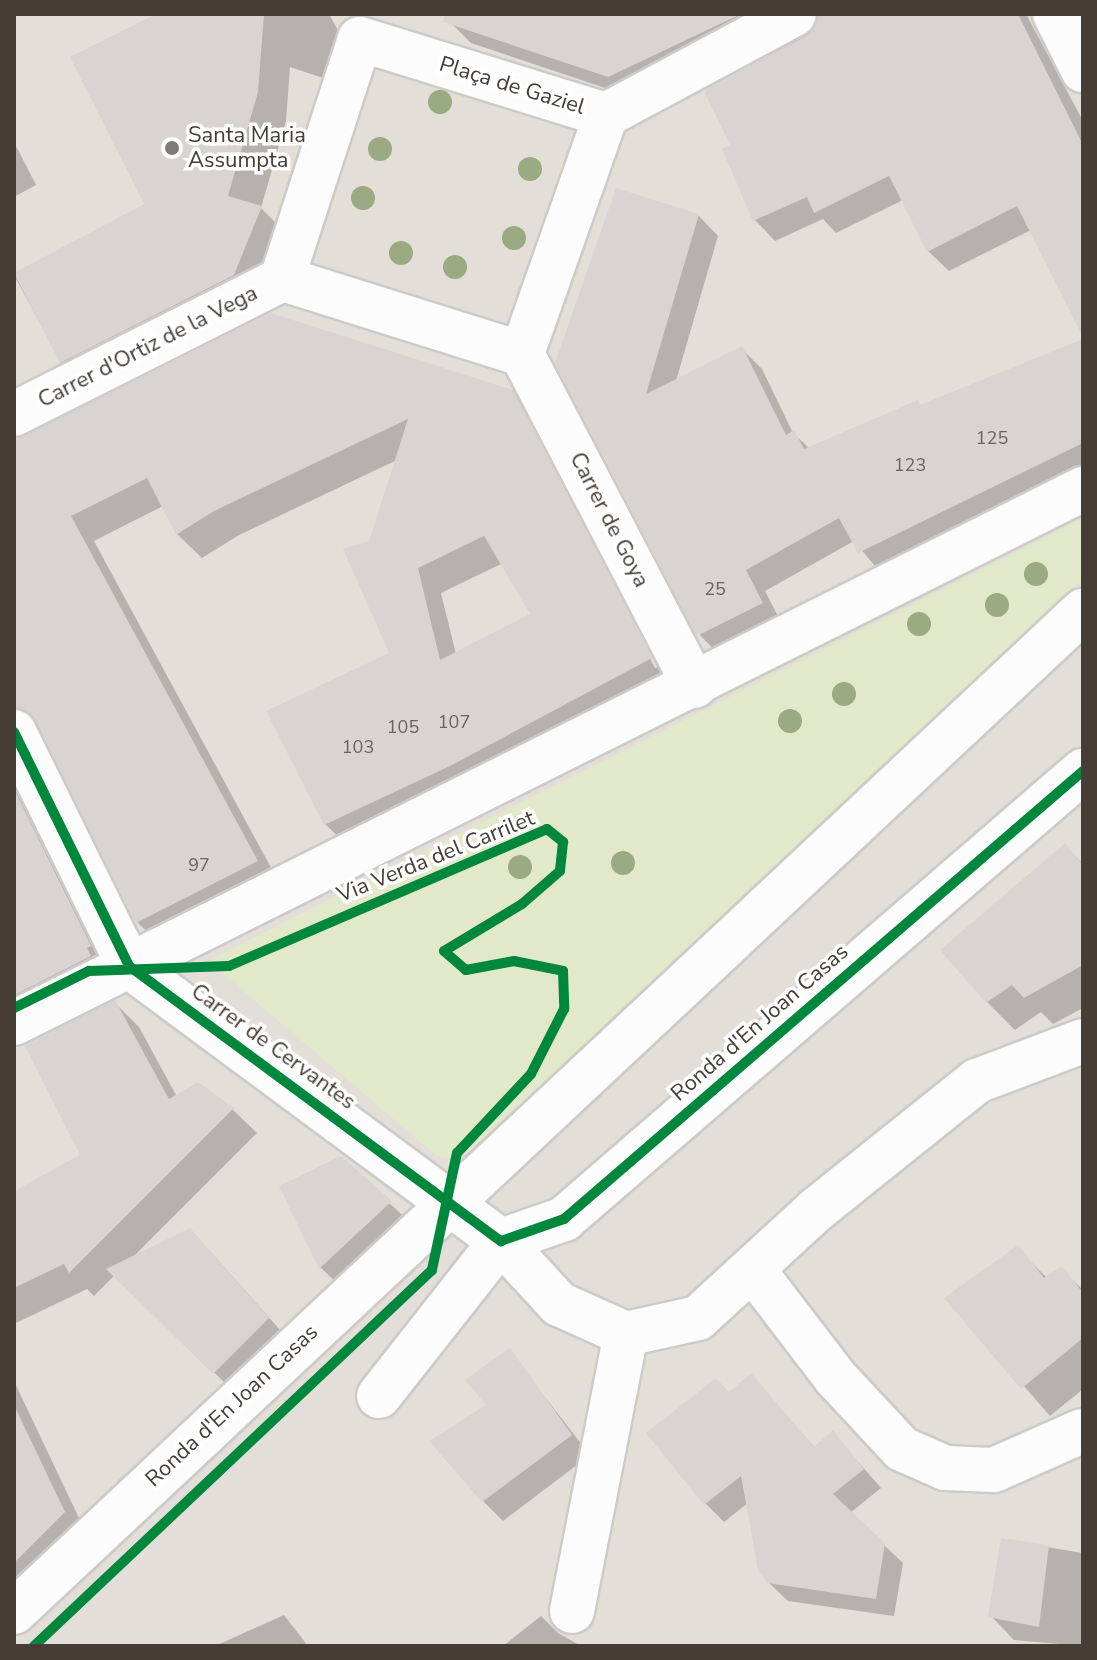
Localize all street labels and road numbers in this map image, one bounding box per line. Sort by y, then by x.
street label: Plaça de Gaziel [436,51,588,121]
street label: Carrer d'Ortiz de la Vega [34,280,262,414]
street label: Carrer de Goya [564,448,654,592]
street label: Via Verda del Carrilet [333,805,539,909]
street label: Ronda d'En Joan Casas [666,939,854,1107]
street label: Carrer de Cervantes [186,979,360,1115]
street label: Ronda d'En Joan Casas [140,1319,324,1493]

